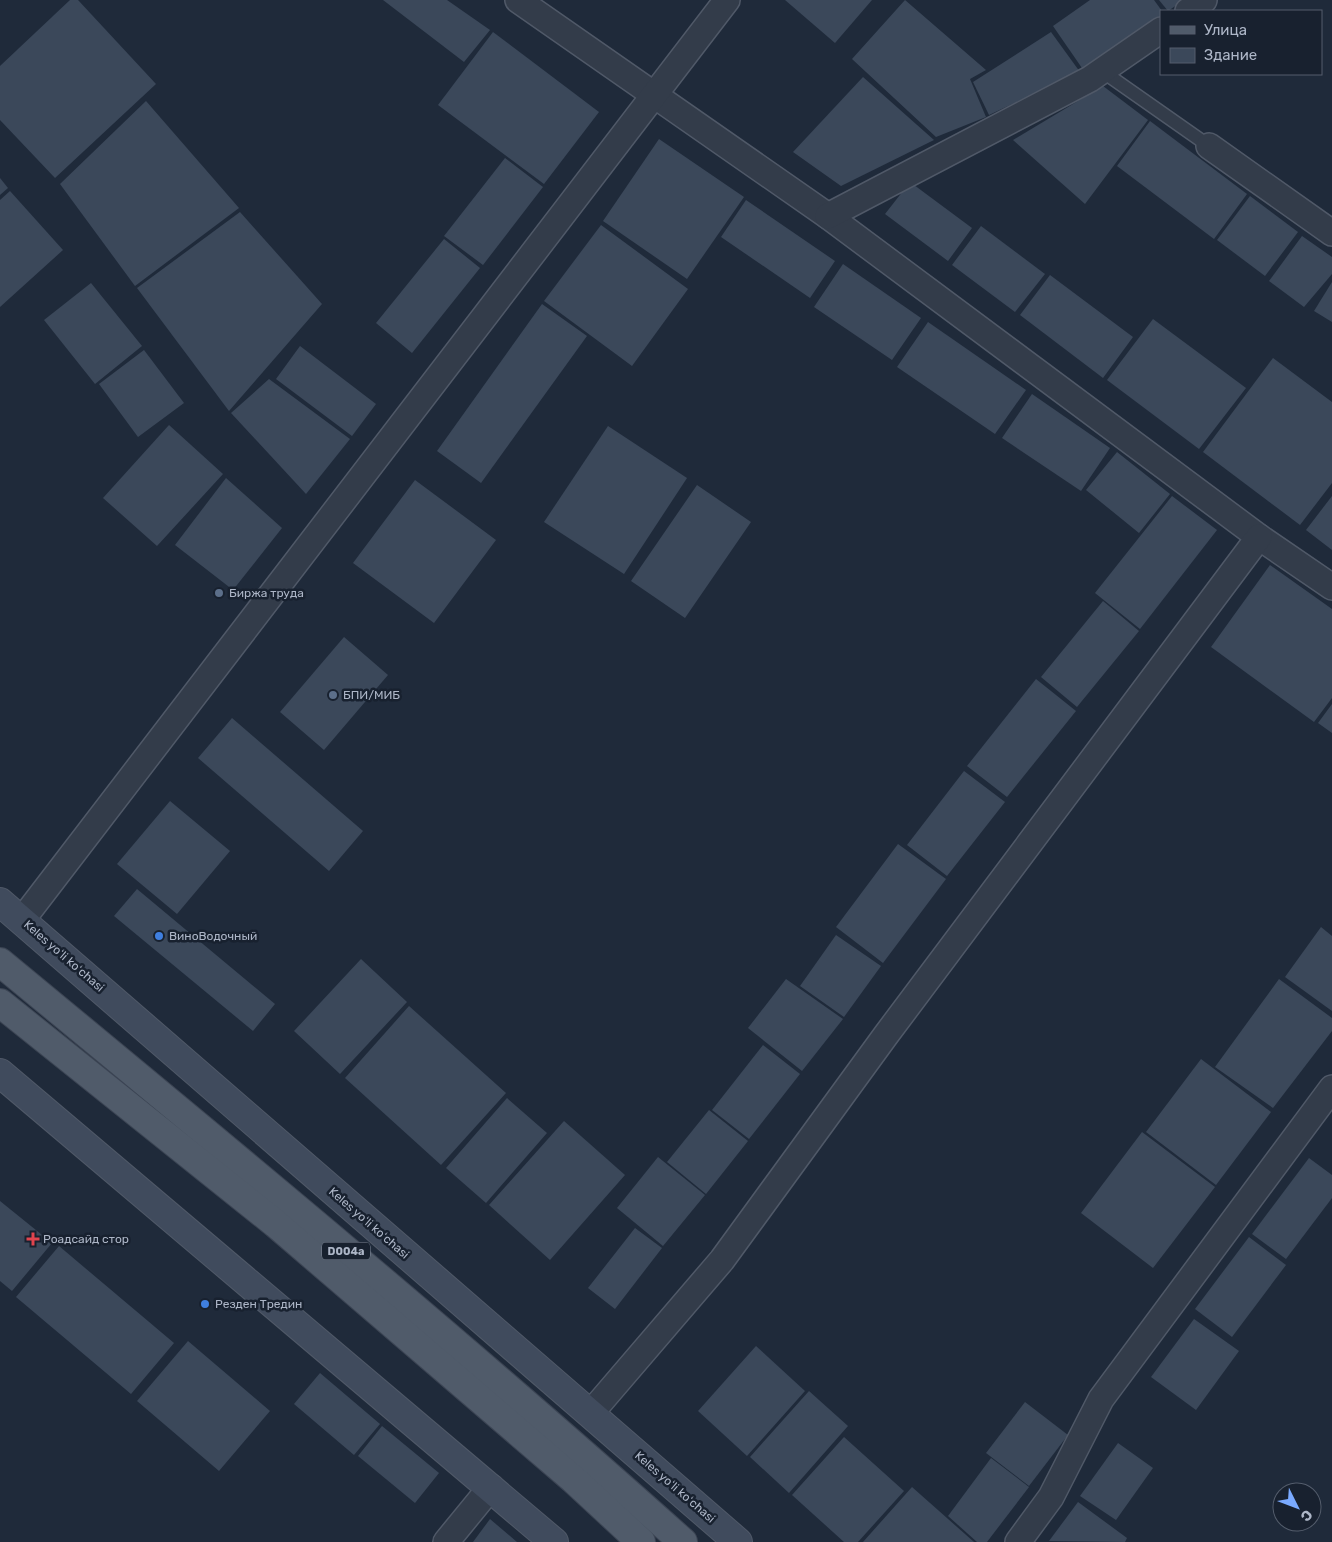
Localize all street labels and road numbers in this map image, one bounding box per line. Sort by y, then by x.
street label: Keles yoʻli koʻchasi [21,917,107,995]
street label: Keles yoʻli koʻchasi [326,1184,412,1262]
road number: D004a [322,1242,370,1260]
street label: Keles yoʻli koʻchasi [632,1448,718,1526]

